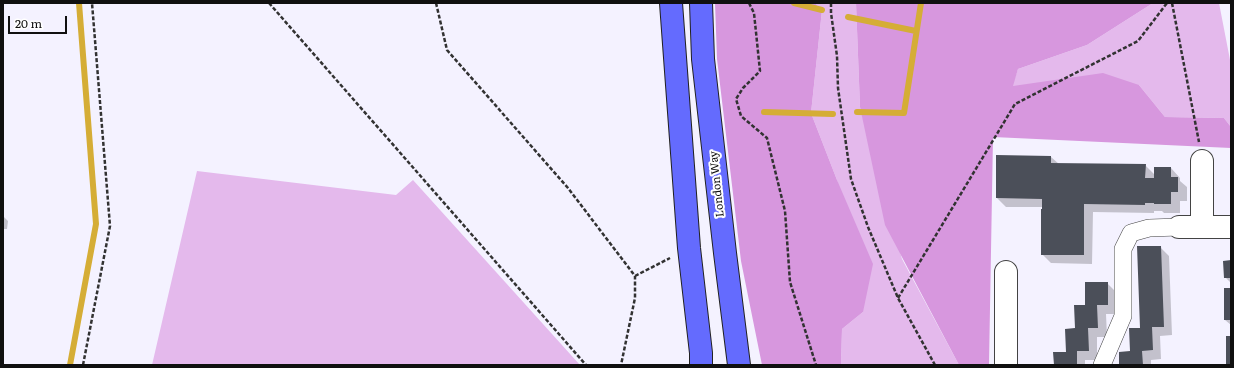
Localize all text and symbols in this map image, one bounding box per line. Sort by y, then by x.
scale bar [10,8,69,34]
text: 20 m [15,14,42,32]
street label: London Way [707,150,727,218]

